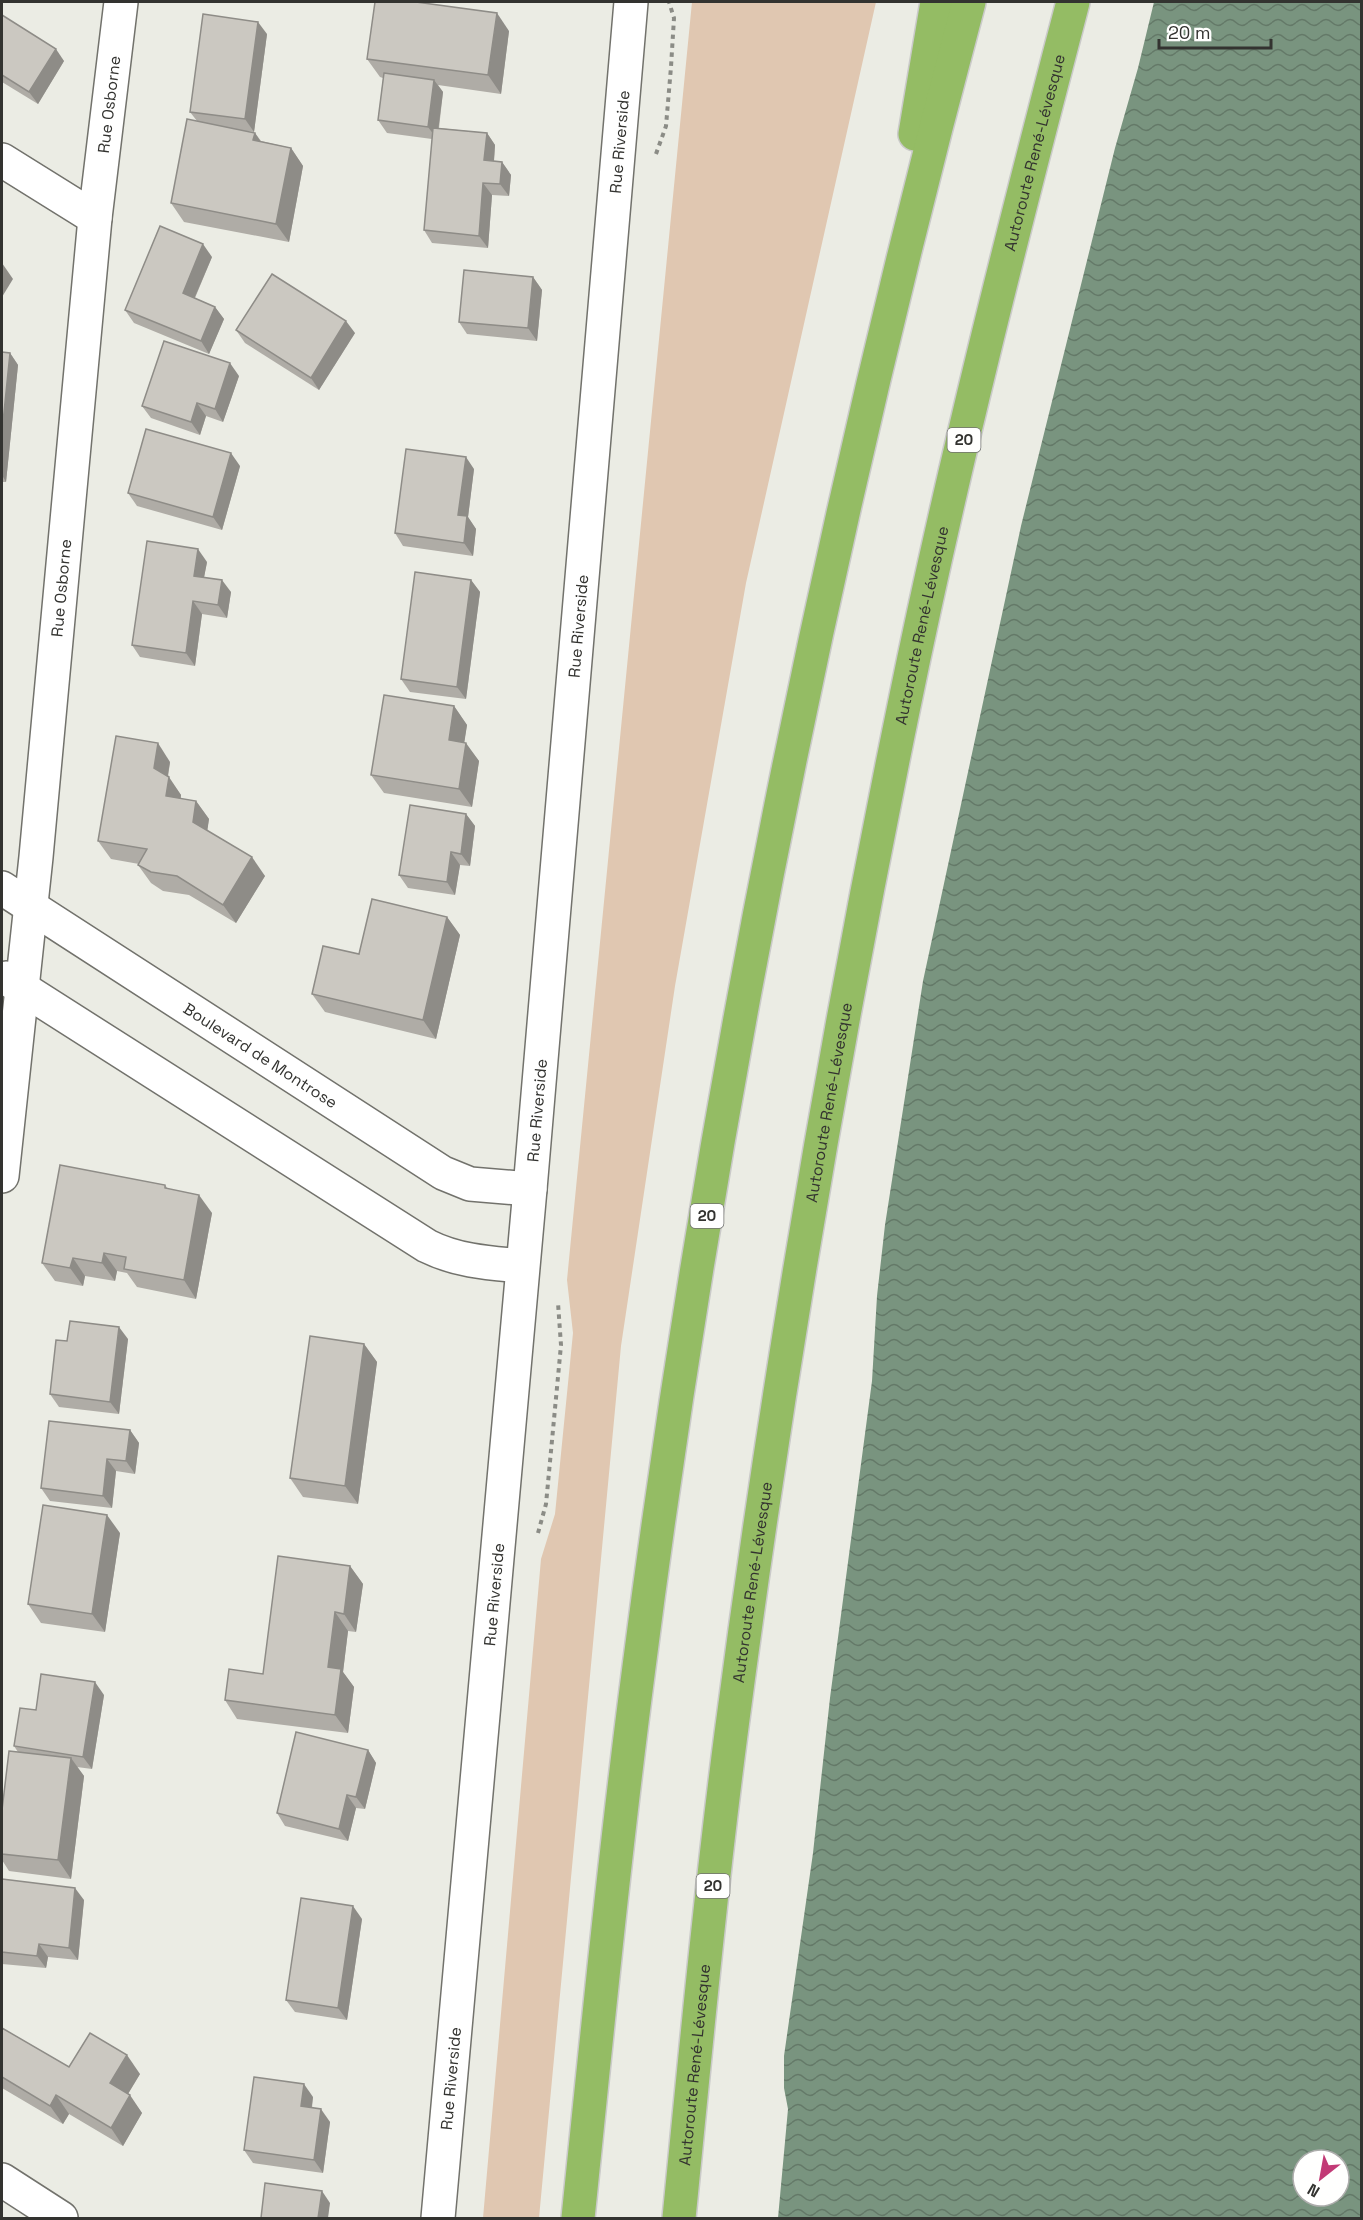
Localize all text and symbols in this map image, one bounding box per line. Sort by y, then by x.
scale bar [1159,12,1272,50]
text: 20 m [1168,21,1211,44]
street label: Autoroute René-Lévesque [999,52,1070,254]
street label: Rue Osborne [93,54,125,154]
street label: Rue Riverside [605,90,634,194]
road number: 20 [948,428,980,452]
street label: Autoroute René-Lévesque [890,524,953,727]
street label: Rue Osborne [46,538,76,638]
street label: Rue Riverside [564,574,593,679]
street label: Boulevard de Montrose [179,998,341,1113]
street label: Autoroute René-Lévesque [801,1001,857,1204]
street label: Rue Riverside [522,1058,552,1163]
road number: 20 [690,1204,724,1228]
street label: Autoroute René-Lévesque [728,1480,777,1684]
street label: Rue Riverside [479,1542,509,1647]
road number: 20 [696,1874,730,1898]
street label: Autoroute René-Lévesque [674,1963,715,2167]
street label: Rue Riverside [436,2026,466,2131]
north arrow [1291,2148,1351,2208]
text: N [1304,2179,1324,2202]

